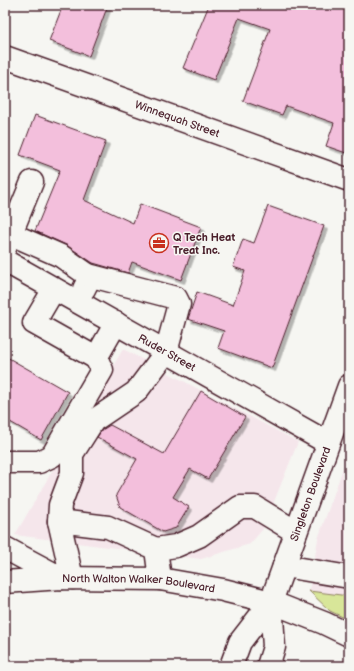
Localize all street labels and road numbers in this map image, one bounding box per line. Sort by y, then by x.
street label: Winnequah Street [133,98,222,140]
street label: Ruder Street [136,331,199,374]
street label: Singleton Boulevard [287,445,333,543]
street label: North Walton Walker Boulevard [62,572,216,595]

